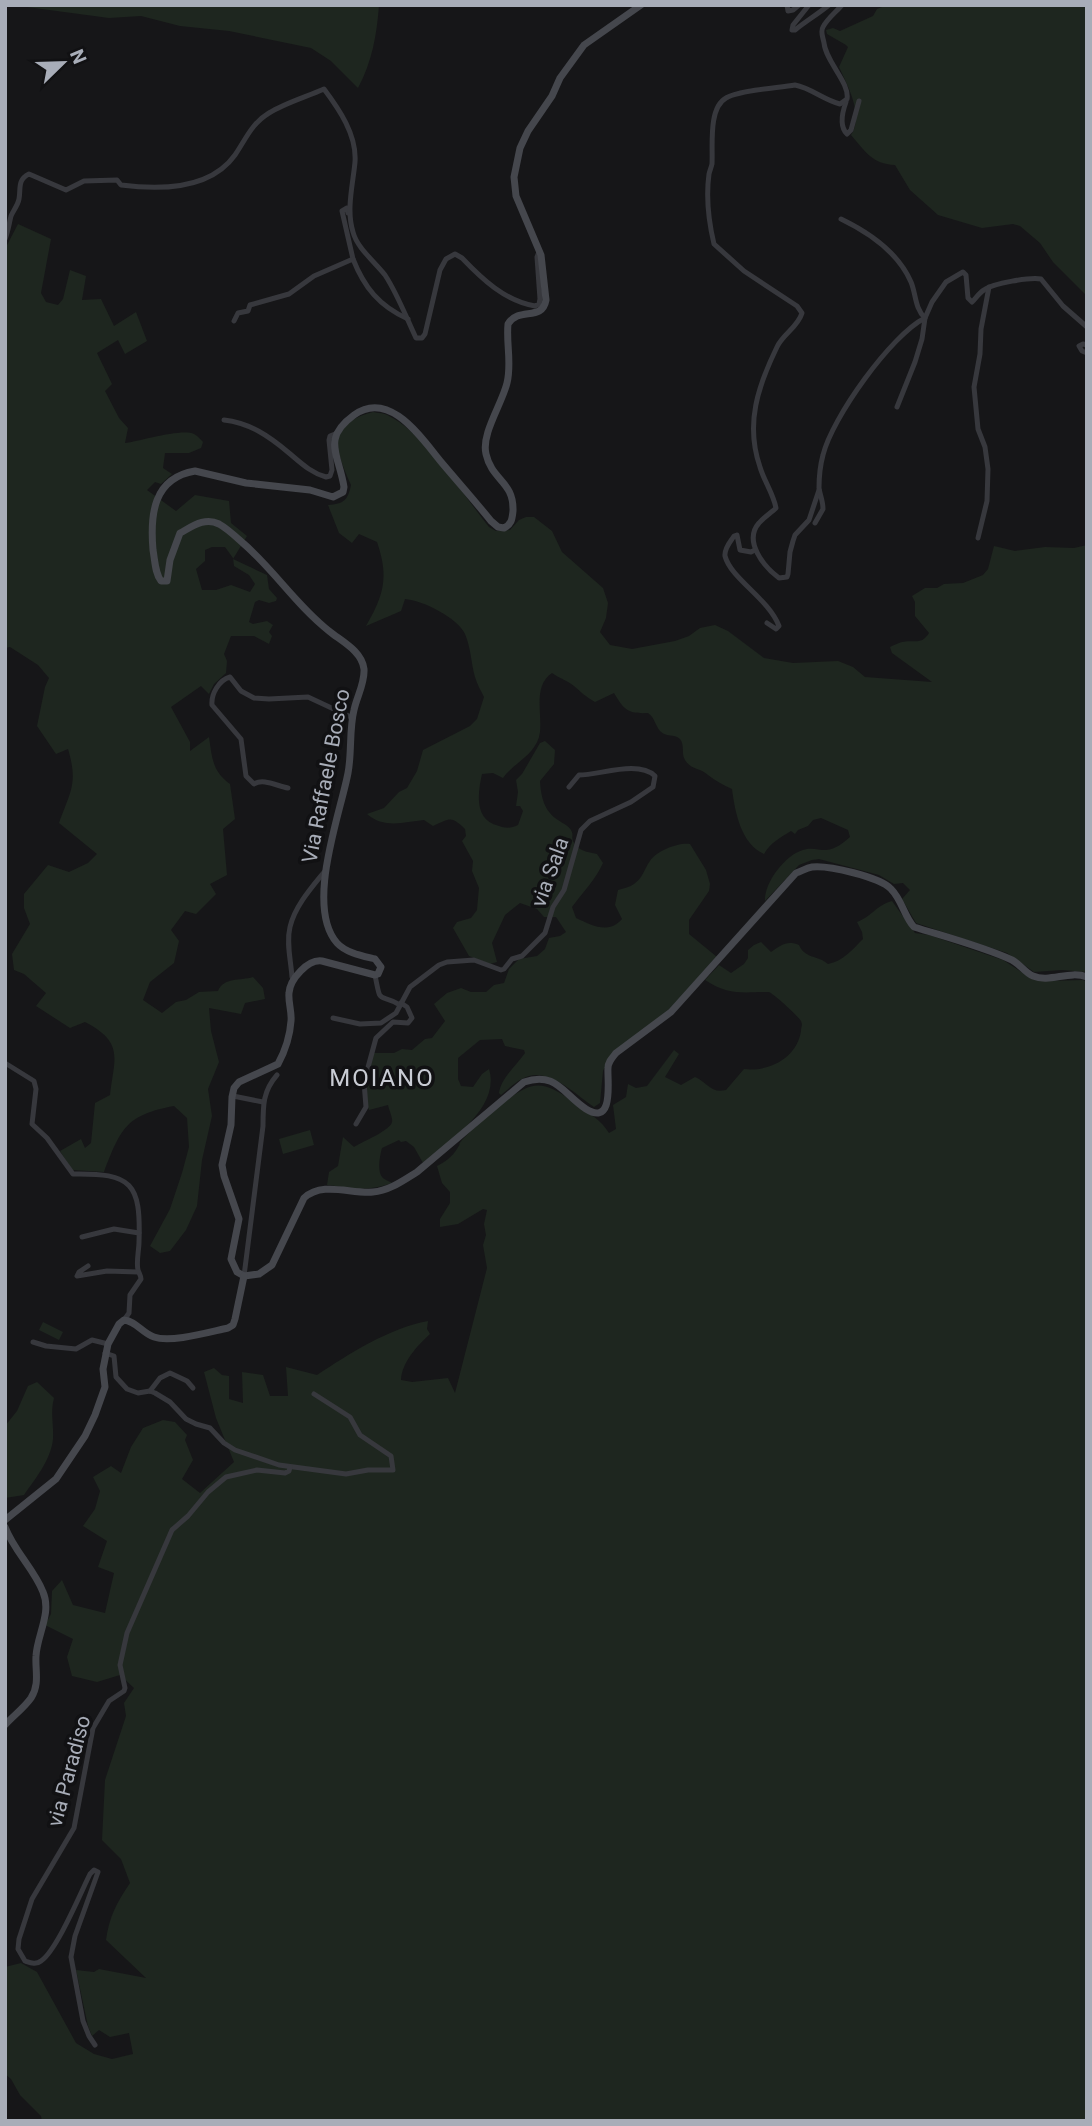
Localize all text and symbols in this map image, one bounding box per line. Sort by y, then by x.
north arrow [28,28,98,98]
text: N [65,46,91,67]
street label: Via Raffaele Bosco [297,687,355,865]
street label: via Sala [526,834,574,910]
district label: MOIANO [329,1064,435,1092]
street label: via Paradiso [43,1713,95,1829]

